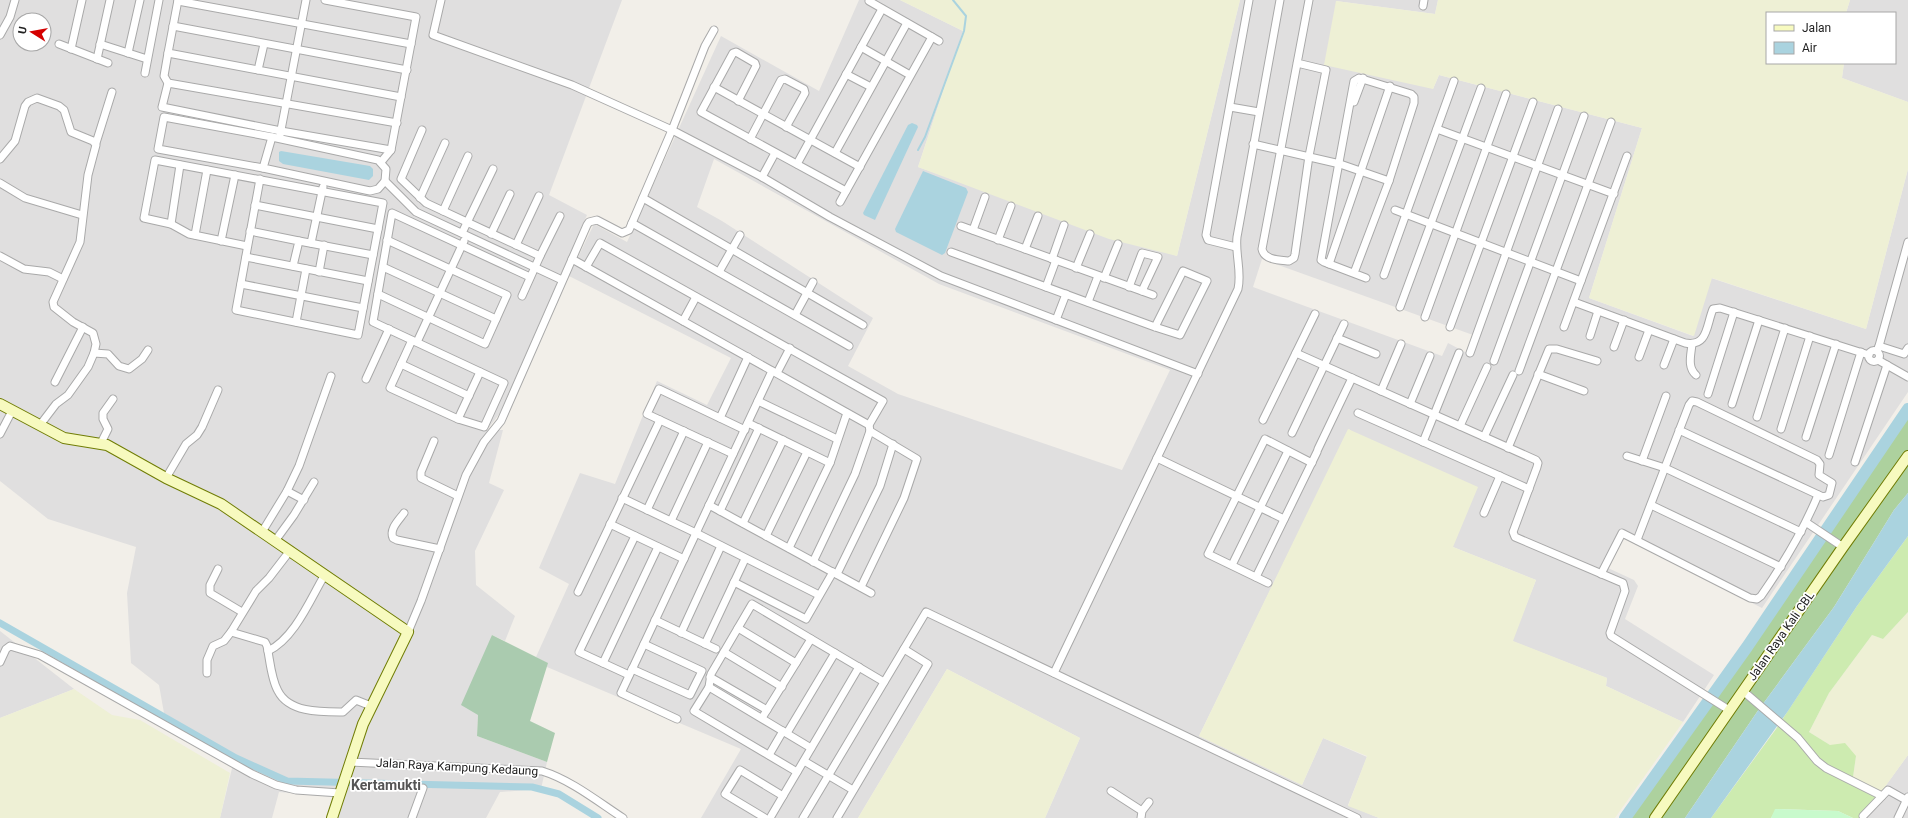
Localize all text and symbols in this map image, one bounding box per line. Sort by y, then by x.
north arrow [12,12,52,52]
legend [1766,12,1896,64]
text: Jalan [1802,21,1831,35]
text: U [16,25,30,35]
text: Air [1802,41,1817,55]
street label: Jalan Raya Kali CBL [1745,588,1817,683]
street label: Jalan Raya Kampung Kedaung [376,756,538,778]
district label: Kertamukti [351,777,421,793]

